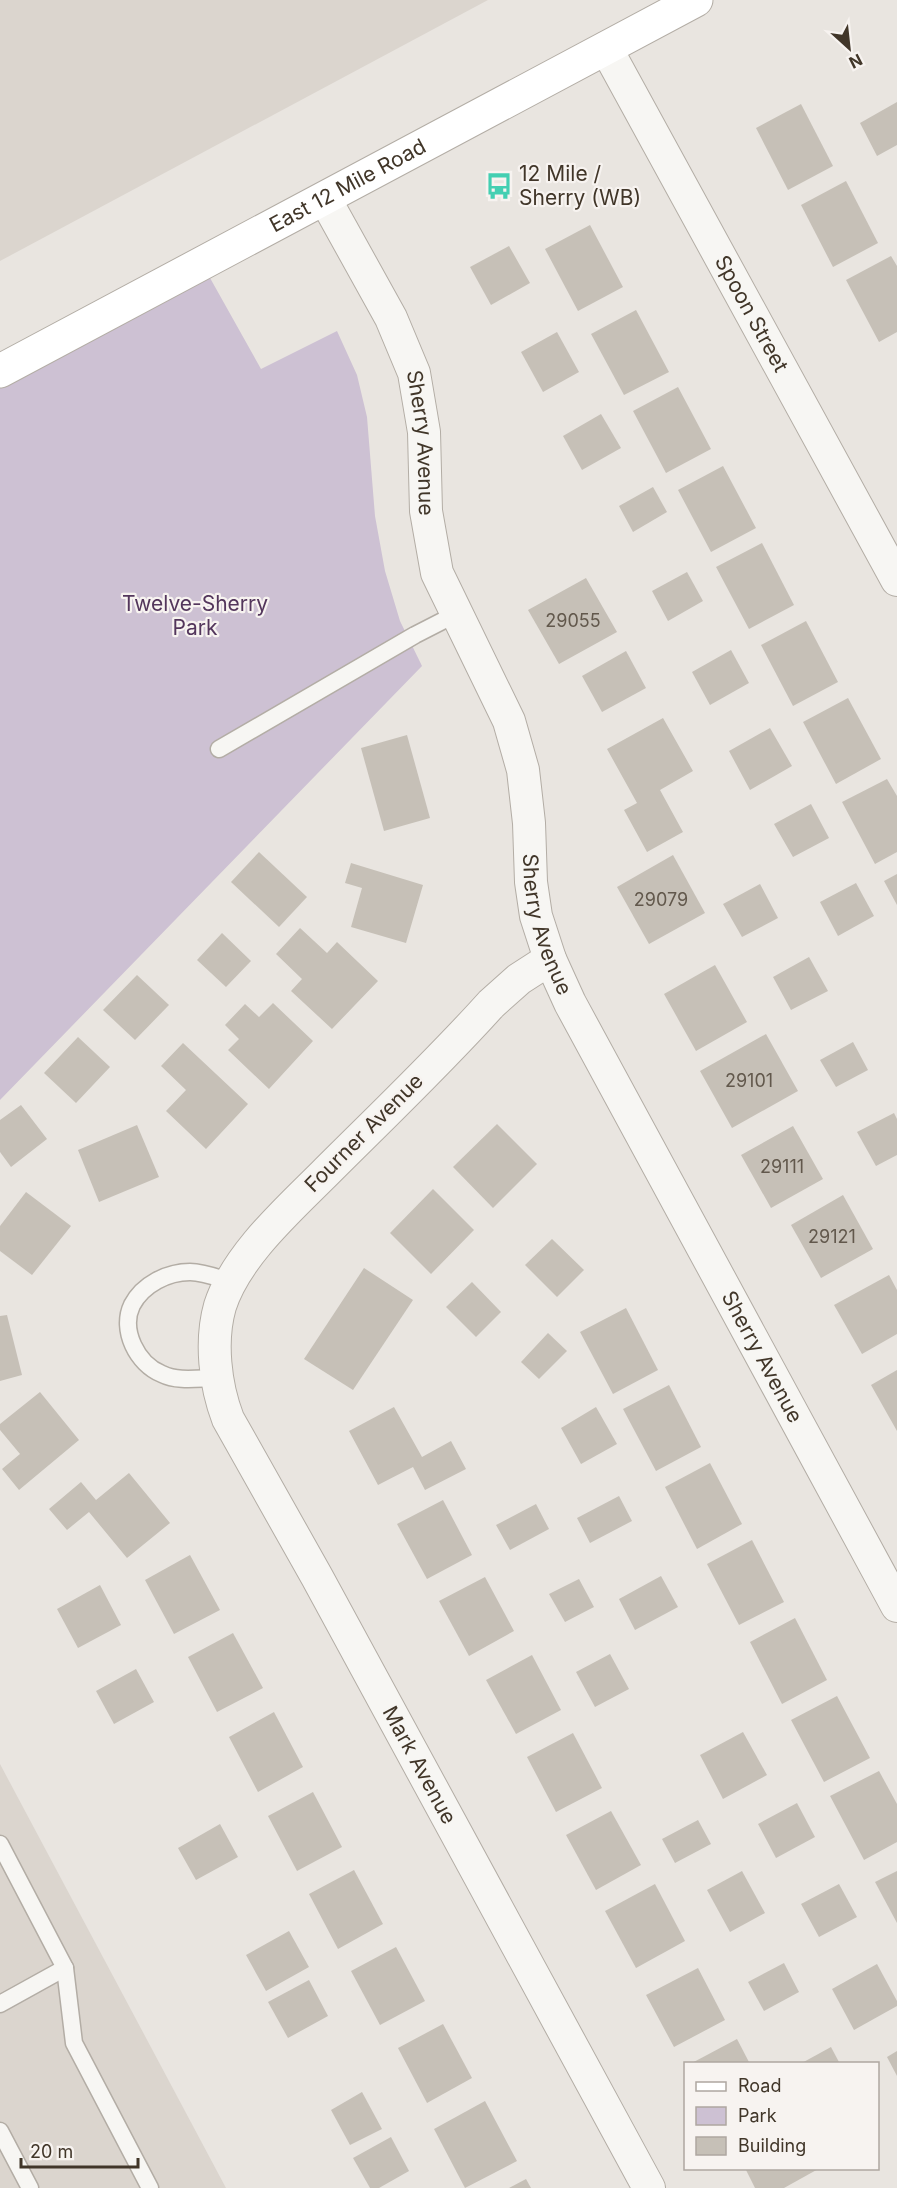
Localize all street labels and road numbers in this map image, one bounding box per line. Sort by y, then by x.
street label: East 12 Mile Road [265,133,430,237]
street label: Spoon Street [710,251,794,376]
street label: Sherry Avenue [402,368,439,516]
street label: Sherry Avenue [518,853,578,999]
street label: Fourner Avenue [299,1068,428,1197]
street label: Sherry Avenue [717,1286,808,1427]
street label: Mark Avenue [378,1702,462,1828]

